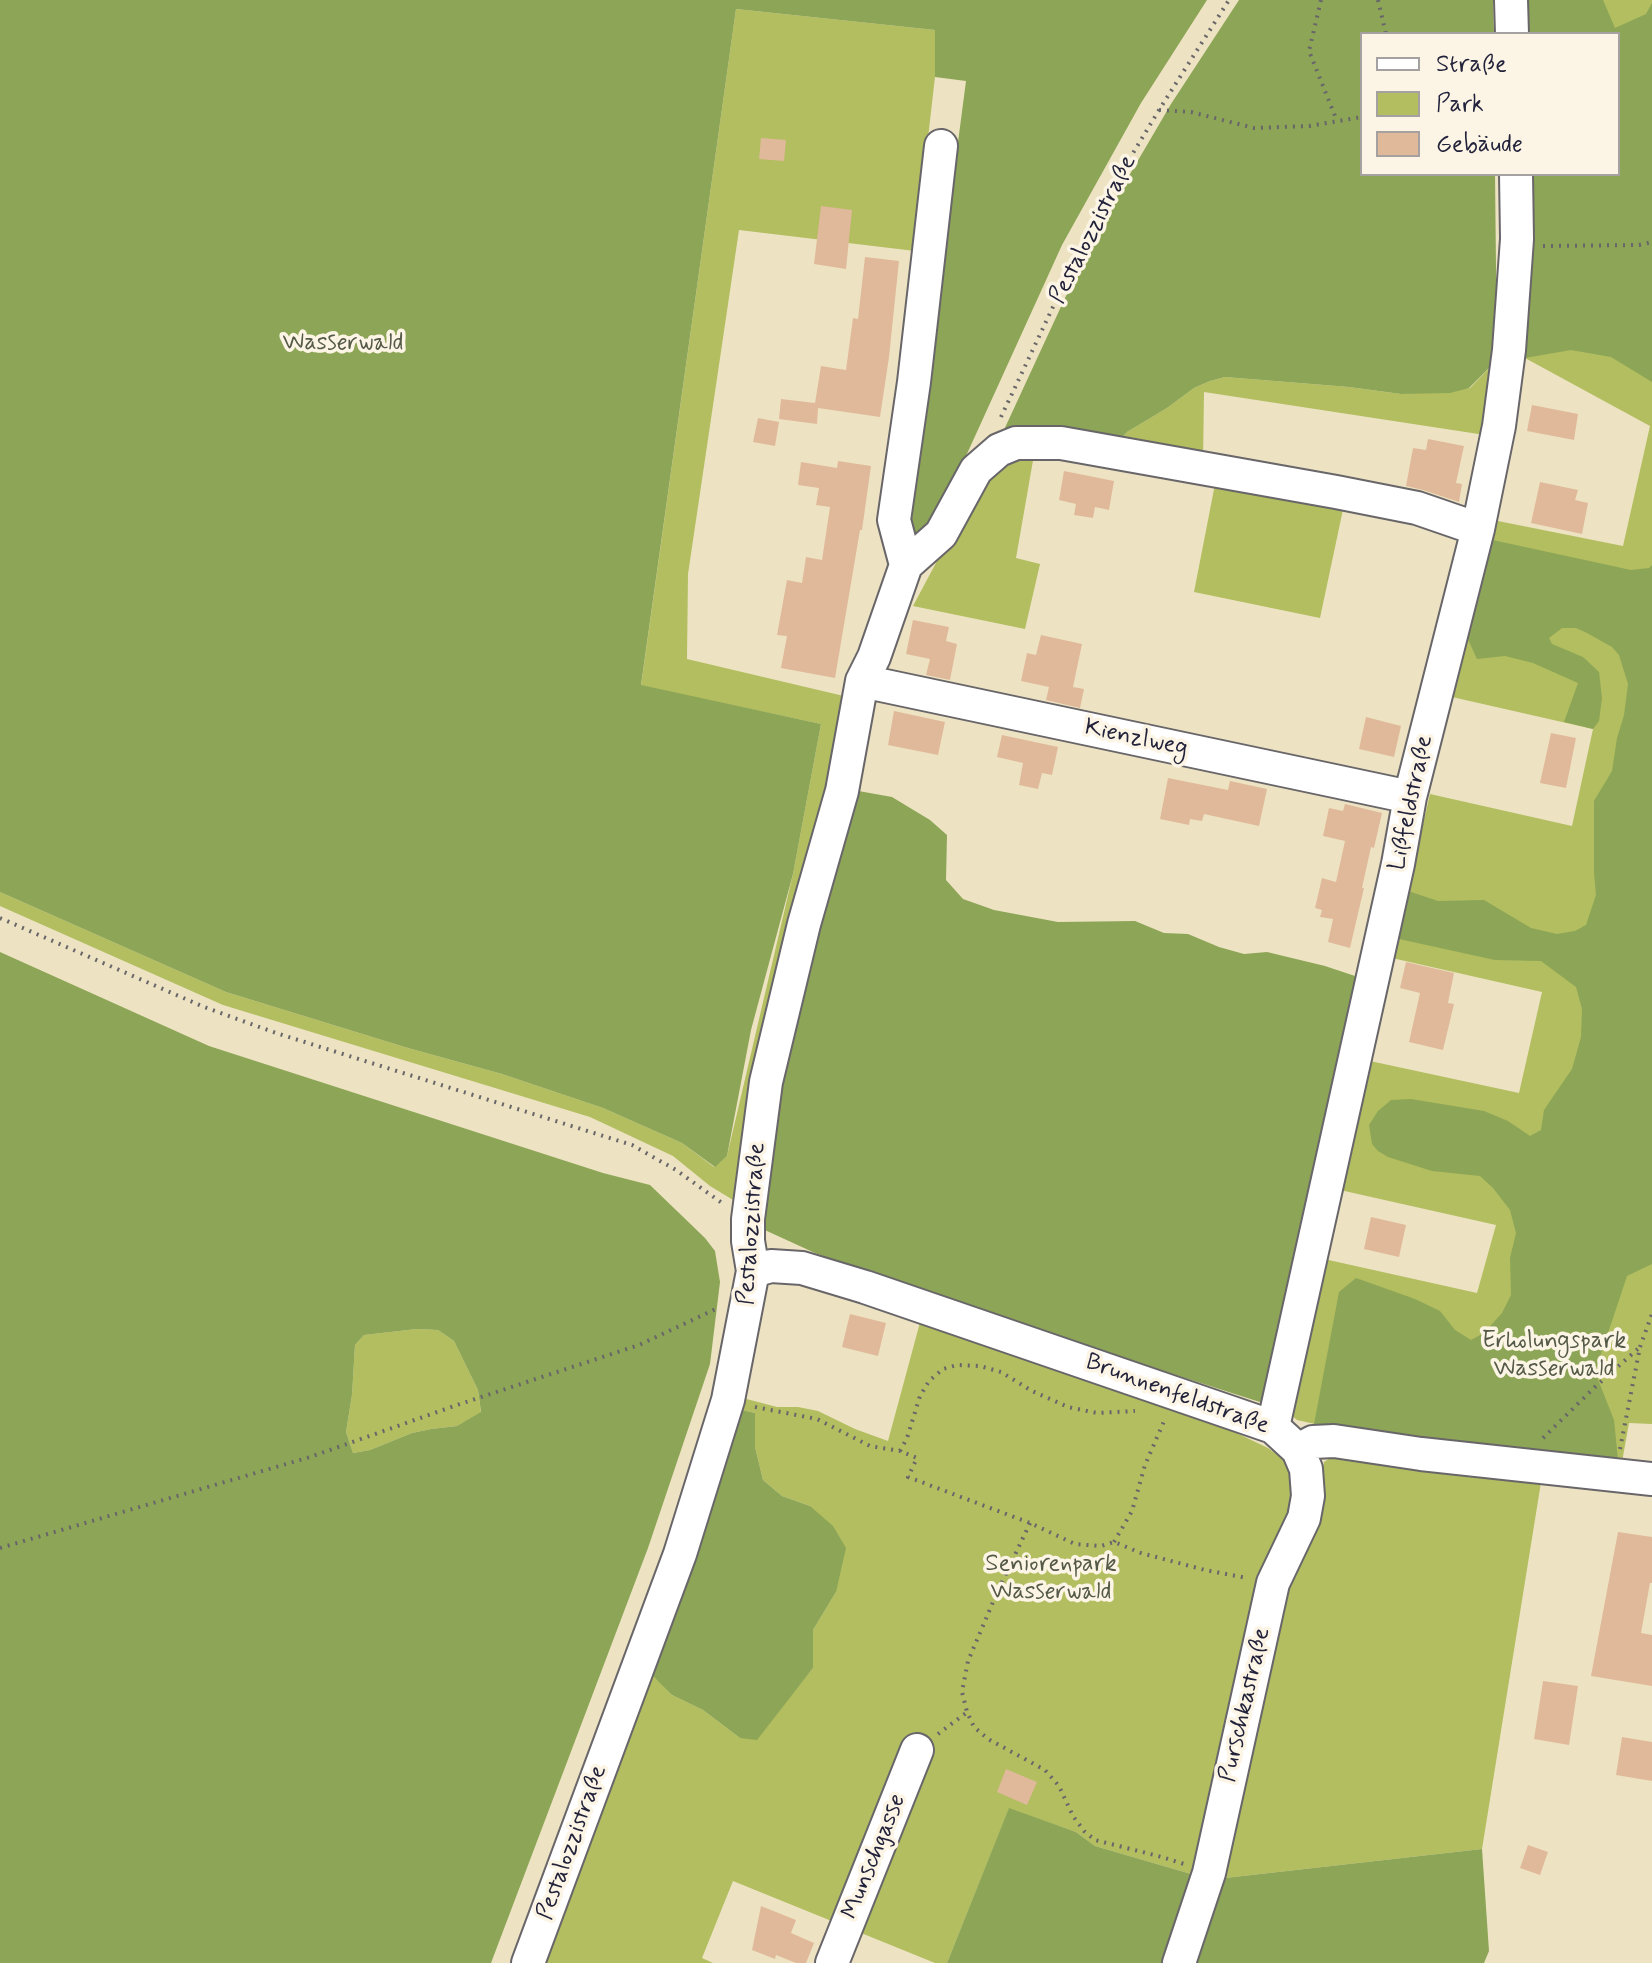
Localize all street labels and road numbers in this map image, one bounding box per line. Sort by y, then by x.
street label: Pestalozzistraße [1044,151,1144,309]
street label: Kienzlweg [1082,714,1190,764]
street label: Lißfeldstraße [1384,733,1440,873]
street label: Pestalozzistraße [733,1142,773,1306]
street label: Brunnenfeldstraße [1081,1348,1273,1442]
street label: Purschkastraße [1214,1625,1278,1785]
street label: Pestalozzistraße [532,1762,614,1924]
street label: Munschgasse [837,1790,913,1924]

